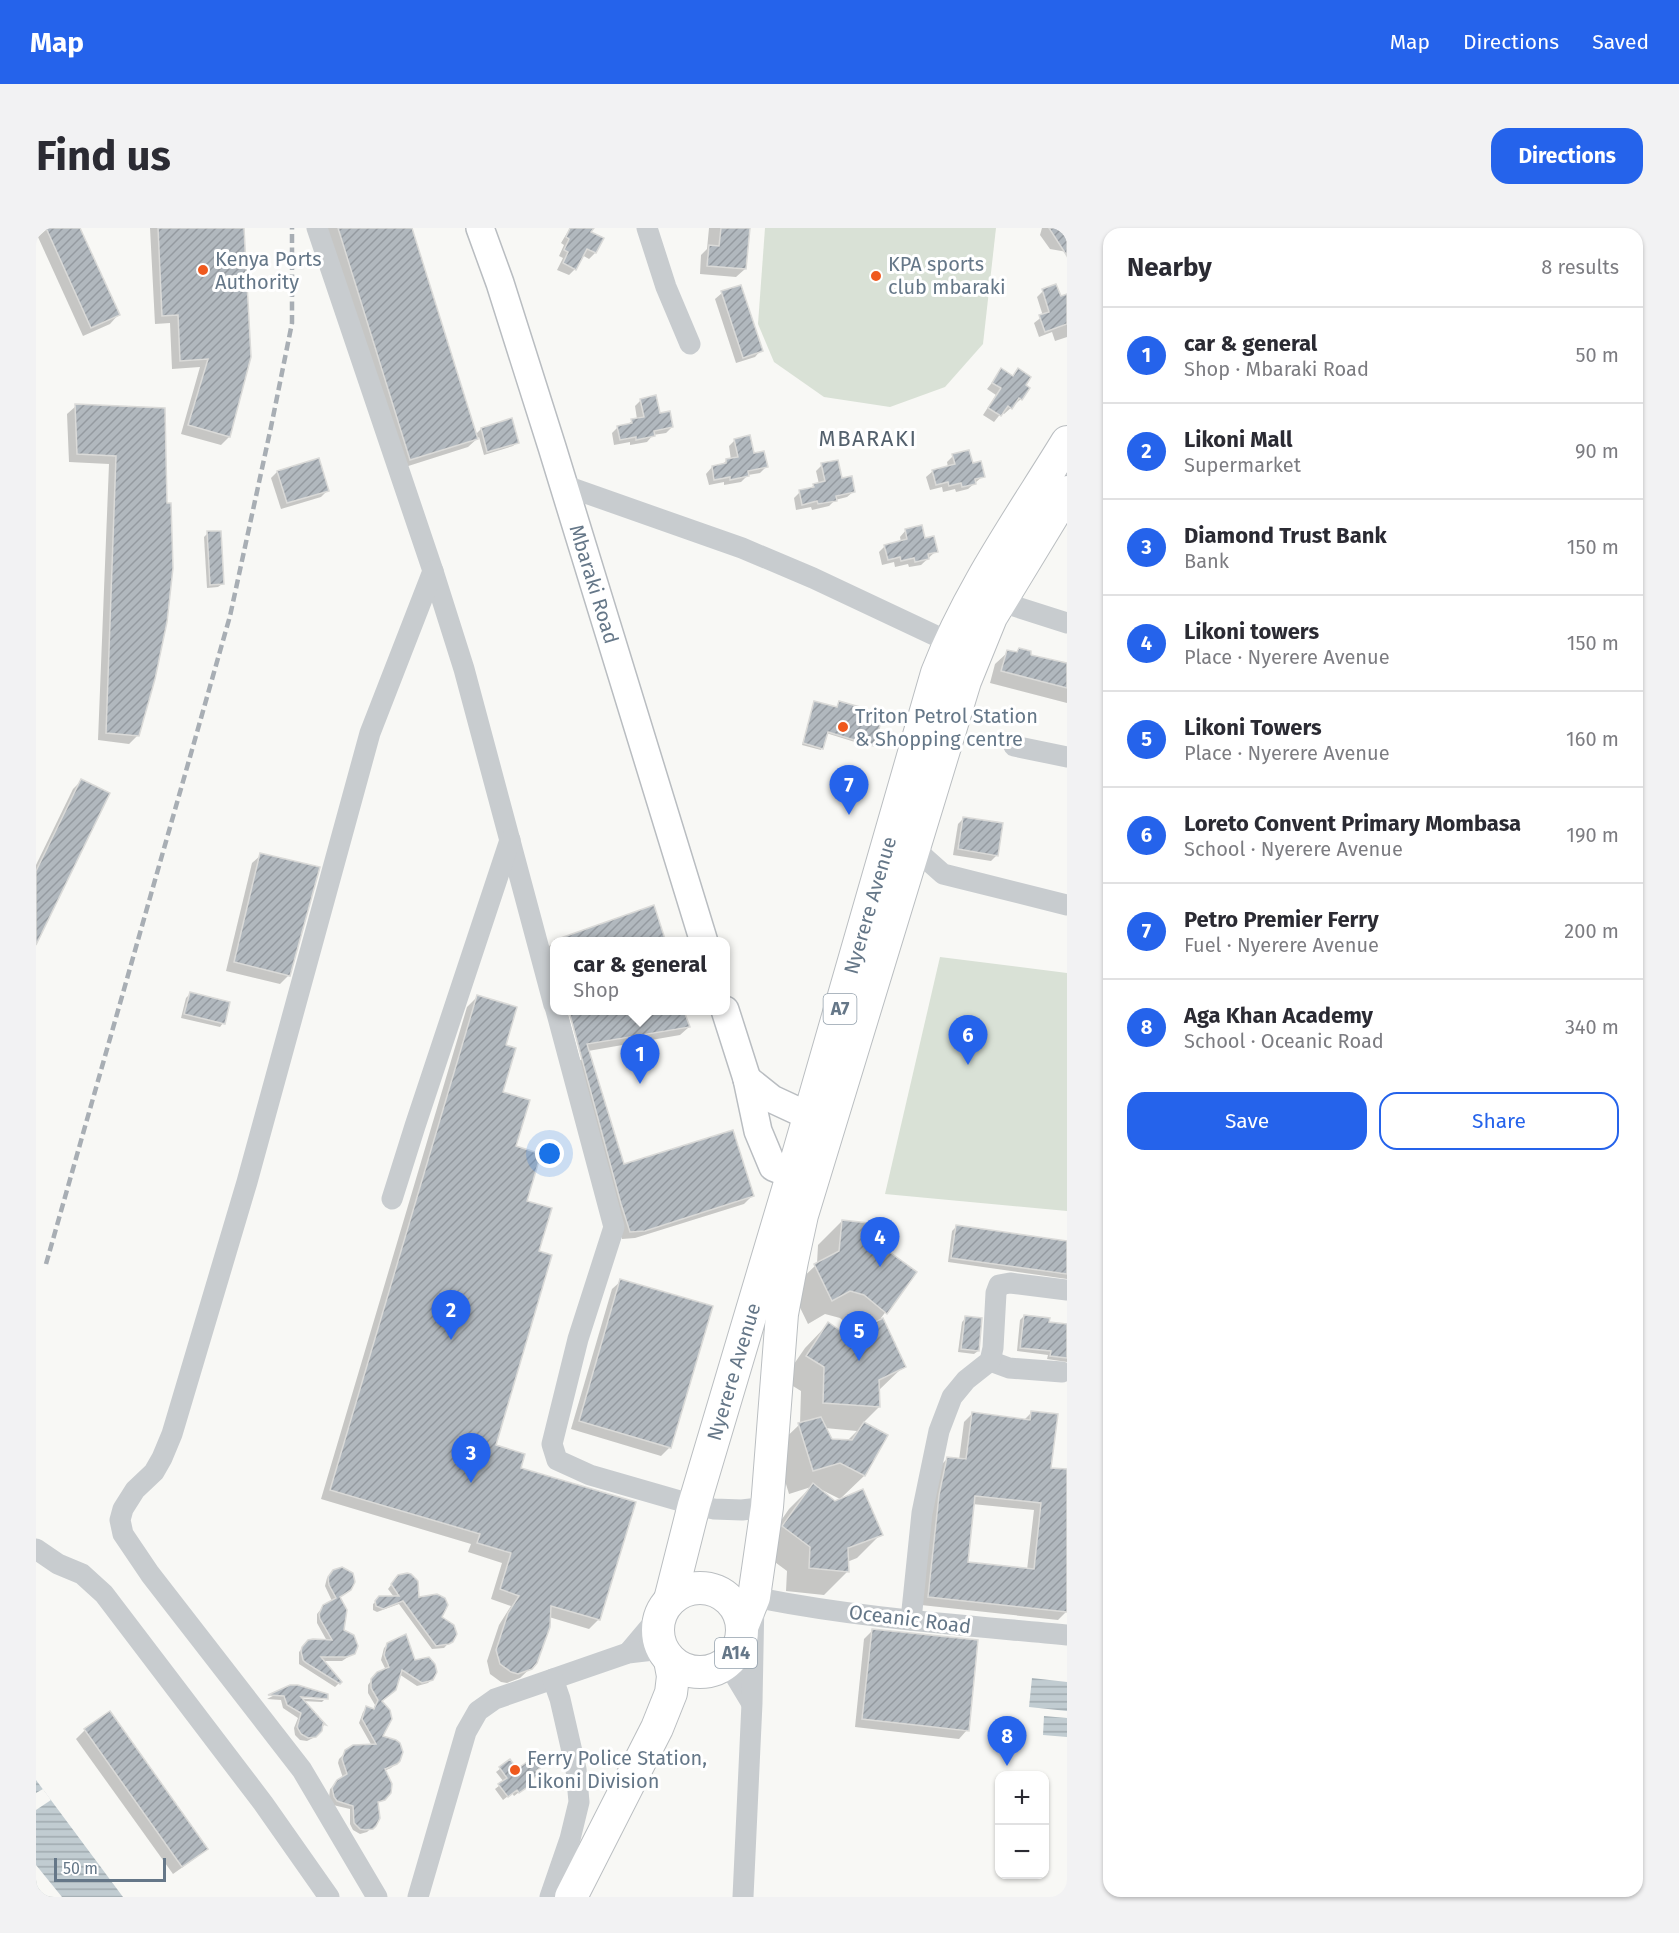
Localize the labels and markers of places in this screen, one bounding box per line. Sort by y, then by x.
place label: Kenya Ports Authority [215,247,322,294]
place label: KPA sports club mbaraki [888,252,1006,299]
marker: Kenya Ports Authority [196,263,210,277]
marker: KPA sports club mbaraki [869,269,883,283]
place label: Triton Petrol Station & Shopping centre [855,704,1038,751]
marker: Triton Petrol Station & Shopping centre [836,720,850,734]
pin: 7 [830,766,868,815]
pin: 6 [948,1016,988,1065]
pin: 1 [620,1034,660,1084]
pin: 4 [860,1218,900,1267]
pin: 2 [432,1290,470,1340]
pin: 5 [840,1312,878,1361]
pin: 3 [452,1434,490,1483]
pin: 8 [988,1716,1026,1766]
place label: Ferry Police Station, Likoni Division [527,1746,707,1793]
marker: Ferry Police Station, Likoni Division [508,1763,522,1777]

